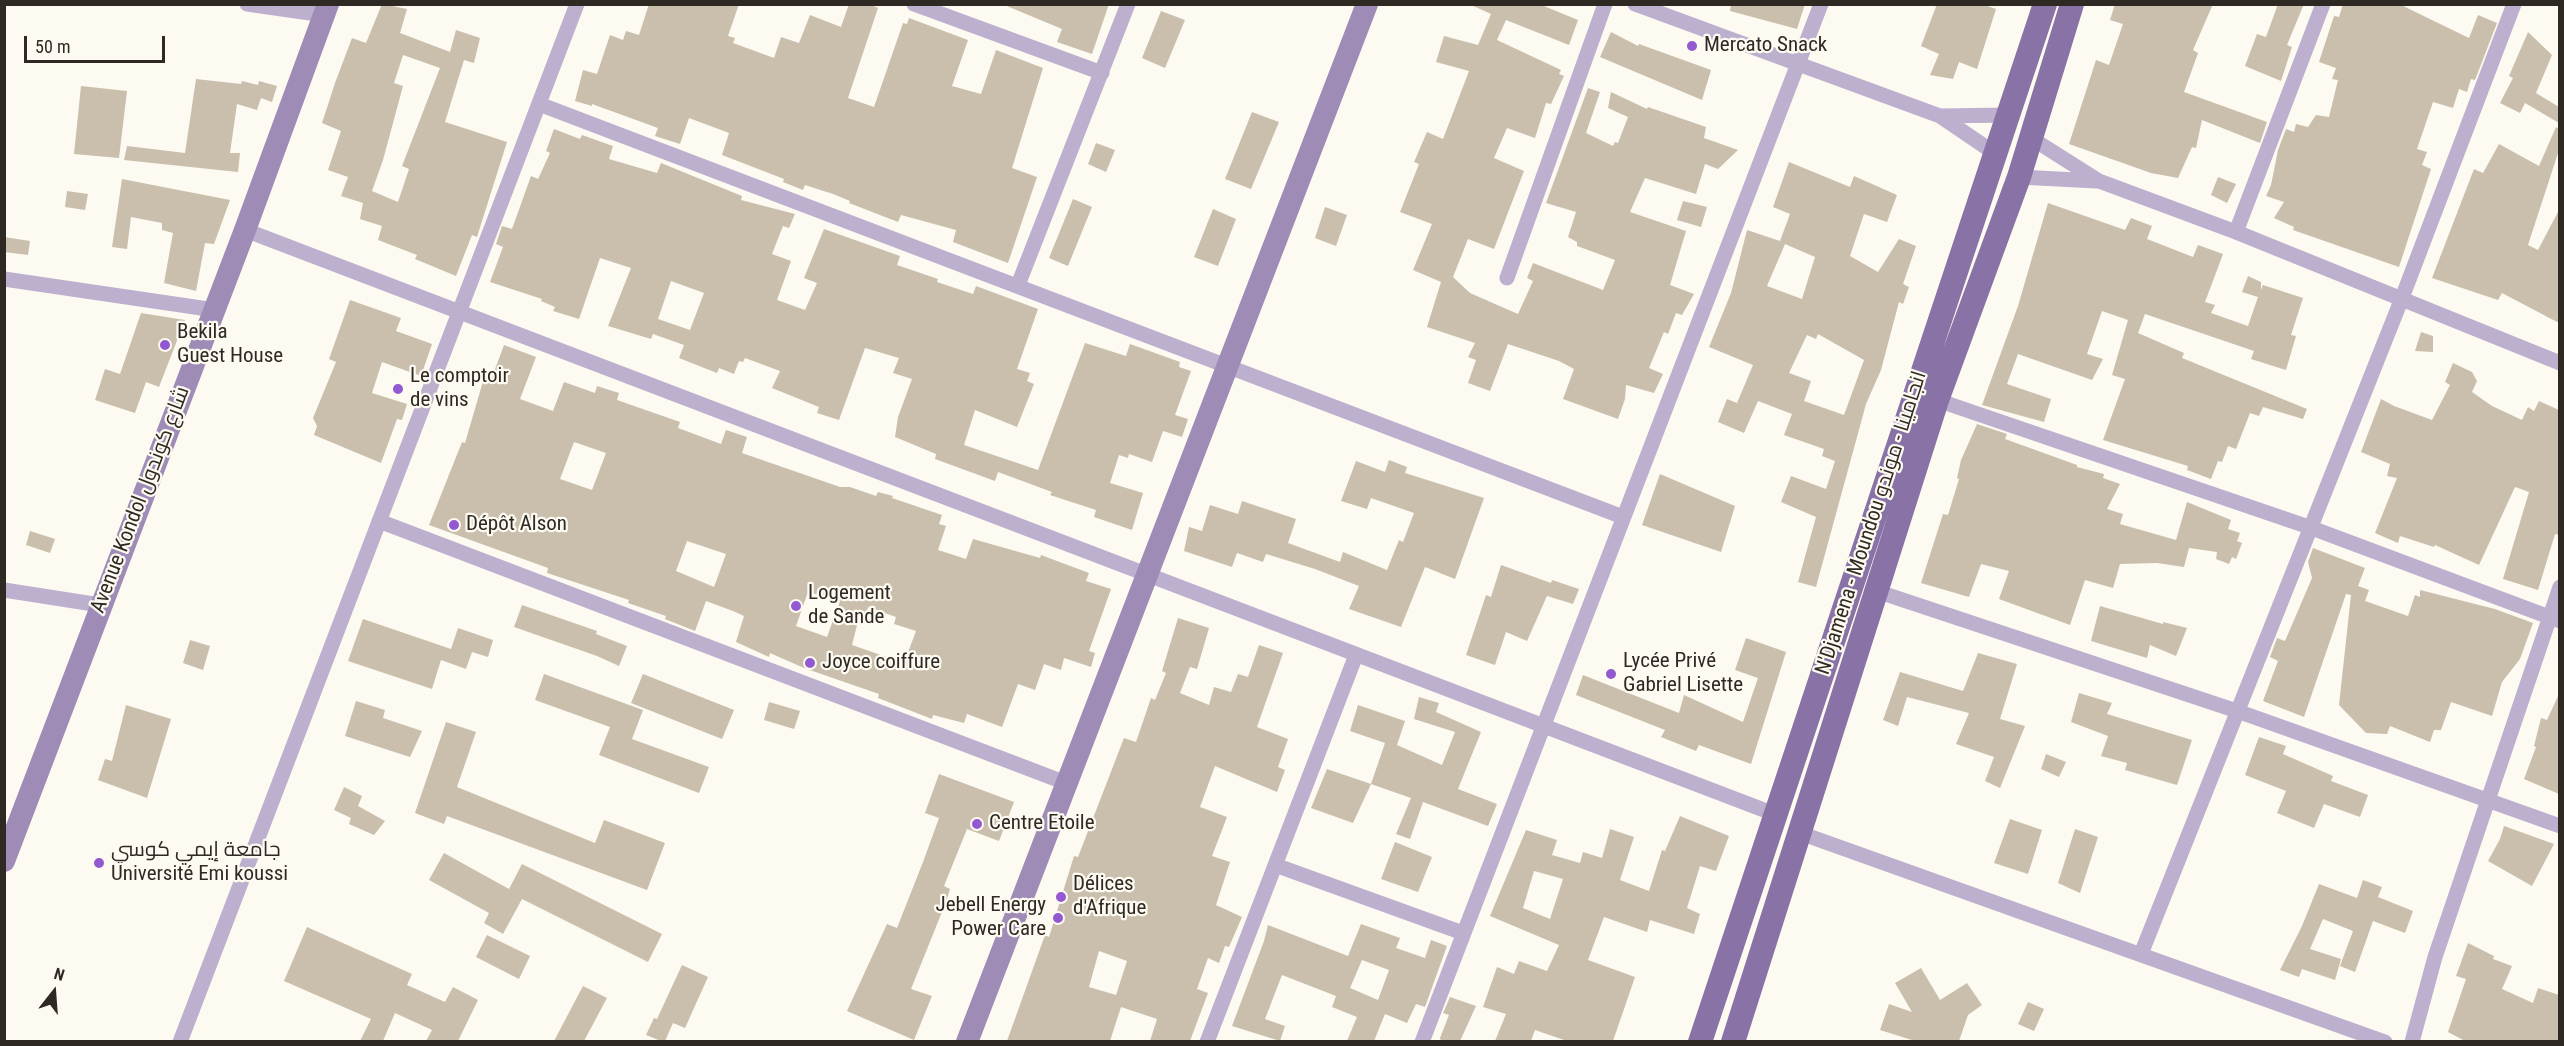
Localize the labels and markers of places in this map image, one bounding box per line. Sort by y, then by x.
place label: Mercato Snack [1704,33,1827,59]
marker: Mercato Snack [1685,39,1699,53]
place label: Bekila Guest House [177,320,283,370]
marker: Bekila Guest House [158,338,172,352]
place label: Le comptoir de vins [410,364,509,414]
marker: Le comptoir de vins [391,382,405,396]
place label: Dépôt Alson [466,512,567,538]
marker: Dépôt Alson [447,518,461,532]
place label: Logement de Sande [808,581,891,631]
marker: Logement de Sande [789,599,803,613]
place label: Lycée Privé Gabriel Lisette [1623,649,1743,699]
place label: Joyce coiffure [822,650,940,676]
marker: Joyce coiffure [803,656,817,670]
marker: Lycée Privé Gabriel Lisette [1604,667,1618,681]
place label: Centre Etoile [989,811,1094,837]
marker: Centre Etoile [970,817,984,831]
place label: جامعة إيمي كوسي Université Emi koussi [111,838,288,888]
marker: جامعة إيمي كوسي Université Emi koussi [92,856,106,870]
place label: Délices d'Afrique [1073,872,1146,922]
marker: Délices d'Afrique [1054,890,1068,904]
place label: Jebell Energy Power Care [936,893,1046,943]
marker: Jebell Energy Power Care [1051,911,1065,925]

